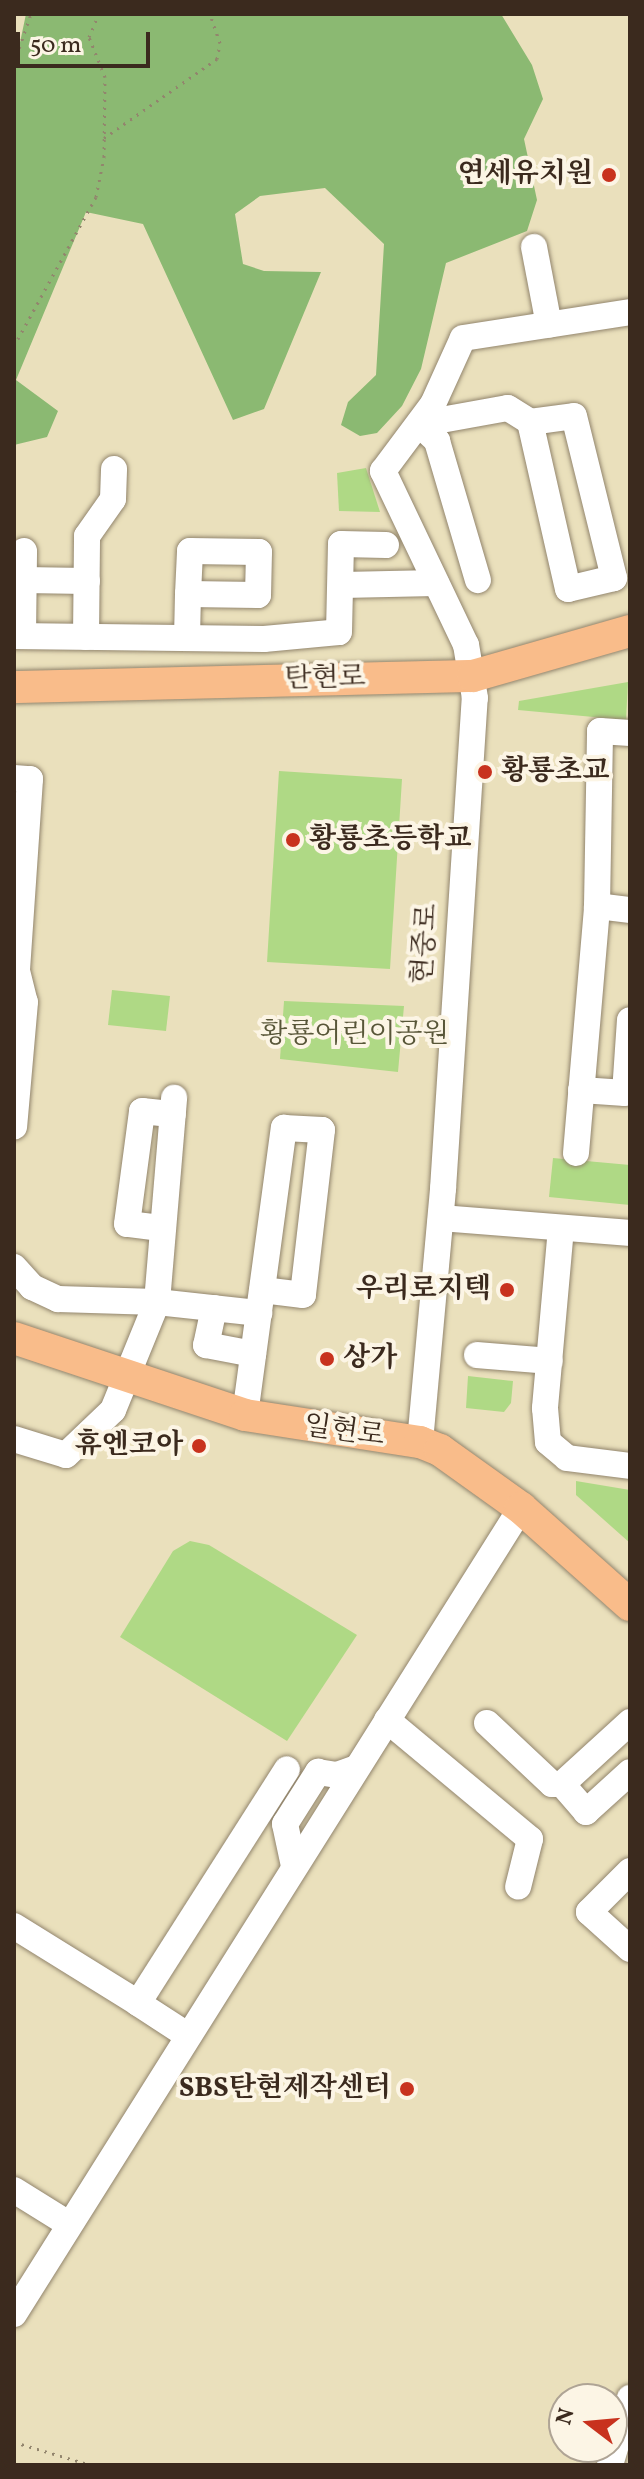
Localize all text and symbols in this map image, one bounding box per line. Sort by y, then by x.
scale bar [20,16,154,66]
text: 50 m [30,29,82,63]
place label: 연세유치원 [458,158,593,192]
marker: 연세유치원 [600,166,618,184]
street label: 탄현로 [284,661,366,697]
place label: 황룡초교 [501,755,609,789]
marker: 황룡초교 [476,763,494,781]
place label: 황룡초등학교 [309,823,471,857]
marker: 황룡초등학교 [284,831,302,849]
street label: 현중로 [406,902,446,986]
park label: 황룡어린이공원 [260,1018,450,1052]
place label: 우리로지텍 [356,1273,491,1307]
marker: 우리로지텍 [498,1281,516,1299]
place label: 상가 [343,1342,397,1376]
marker: 상가 [318,1350,336,1368]
street label: 일현로 [301,1410,387,1454]
place label: 휴엔코아 [75,1429,183,1463]
marker: 휴엔코아 [190,1437,208,1455]
place label: SBS탄현제작센터 [179,2072,391,2106]
marker: SBS탄현제작센터 [398,2080,416,2098]
north arrow [548,2383,628,2463]
text: N [549,2405,583,2429]

